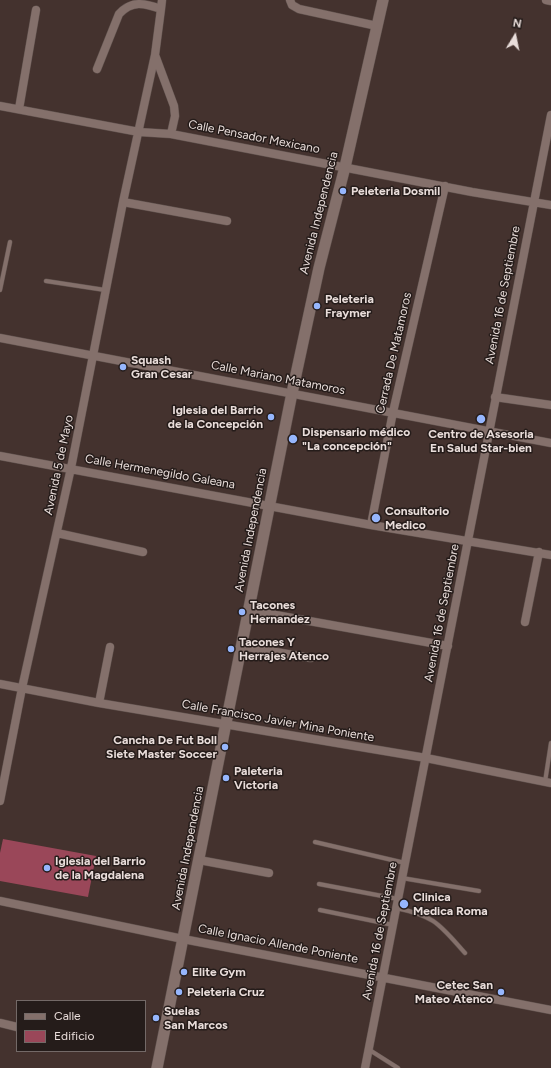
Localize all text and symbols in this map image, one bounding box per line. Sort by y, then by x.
north arrow [495,16,535,56]
text: N [512,17,522,31]
street label: Calle Pensador Mexicano [187,117,321,157]
street label: Avenida Independencia [297,150,341,276]
place label: Peleteria Dosmil [351,184,440,198]
marker: Peleteria Dosmil [338,186,348,196]
street label: Avenida 16 de Septiembre [483,225,523,365]
street label: Cerrada De Matamoros [373,291,415,415]
place label: Peleteria Fraymer [325,292,374,320]
marker: Peleteria Fraymer [312,301,322,311]
place label: Squash Gran Cesar [131,353,192,381]
street label: Calle Mariano Matamoros [210,358,346,398]
marker: Squash Gran Cesar [118,362,128,372]
place label: Iglesia del Barrio de la Concepción [168,403,263,431]
marker: Iglesia del Barrio de la Concepción [266,412,276,422]
marker: Centro de Asesoria En Salud Star-bien [475,413,487,425]
street label: Avenida 5 de Mayo [41,414,77,516]
place label: Dispensario médico "La concepción" [302,425,410,453]
place label: Centro de Asesoria En Salud Star-bien [428,427,534,455]
marker: Dispensario médico "La concepción" [287,433,299,445]
street label: Calle Hermenegildo Galeana [84,452,236,492]
street label: Avenida Independencia [232,467,270,593]
place label: Consultorio Medico [385,504,449,532]
marker: Consultorio Medico [370,512,382,524]
street label: Avenida 16 de Septiembre [422,543,462,683]
place label: Tacones Hernandez [250,598,310,626]
marker: Tacones Hernandez [237,607,247,617]
place label: Tacones Y Herrajes Atenco [239,635,329,663]
marker: Tacones Y Herrajes Atenco [226,644,236,654]
street label: Calle Francisco Javier Mina Poniente [181,697,375,745]
place label: Cancha De Fut Boll Siete Master Soccer [106,733,217,761]
marker: Cancha De Fut Boll Siete Master Soccer [220,742,230,752]
place label: Paleteria Victoria [234,764,283,792]
marker: Paleteria Victoria [221,773,231,783]
street label: Avenida Independencia [169,785,207,911]
place label: Iglesia del Barrio de la Magdalena [55,854,146,882]
street label: Avenida 16 de Septiembre [360,861,400,1001]
marker: Iglesia del Barrio de la Magdalena [42,863,52,873]
place label: Clinica Medica Roma [413,890,488,918]
marker: Clinica Medica Roma [398,898,410,910]
street label: Calle Ignacio Allende Poniente [197,921,359,967]
place label: Elite Gym [192,965,246,979]
marker: Elite Gym [179,967,189,977]
place label: Cetec San Mateo Atenco [415,978,493,1006]
place label: Peleteria Cruz [187,985,264,999]
marker: Peleteria Cruz [174,987,184,997]
marker: Cetec San Mateo Atenco [496,987,506,997]
legend [16,1000,146,1052]
place label: Suelas San Marcos [164,1004,228,1032]
text: Calle [54,1009,81,1023]
marker: Suelas San Marcos [151,1013,161,1023]
text: Edificio [54,1029,94,1043]

